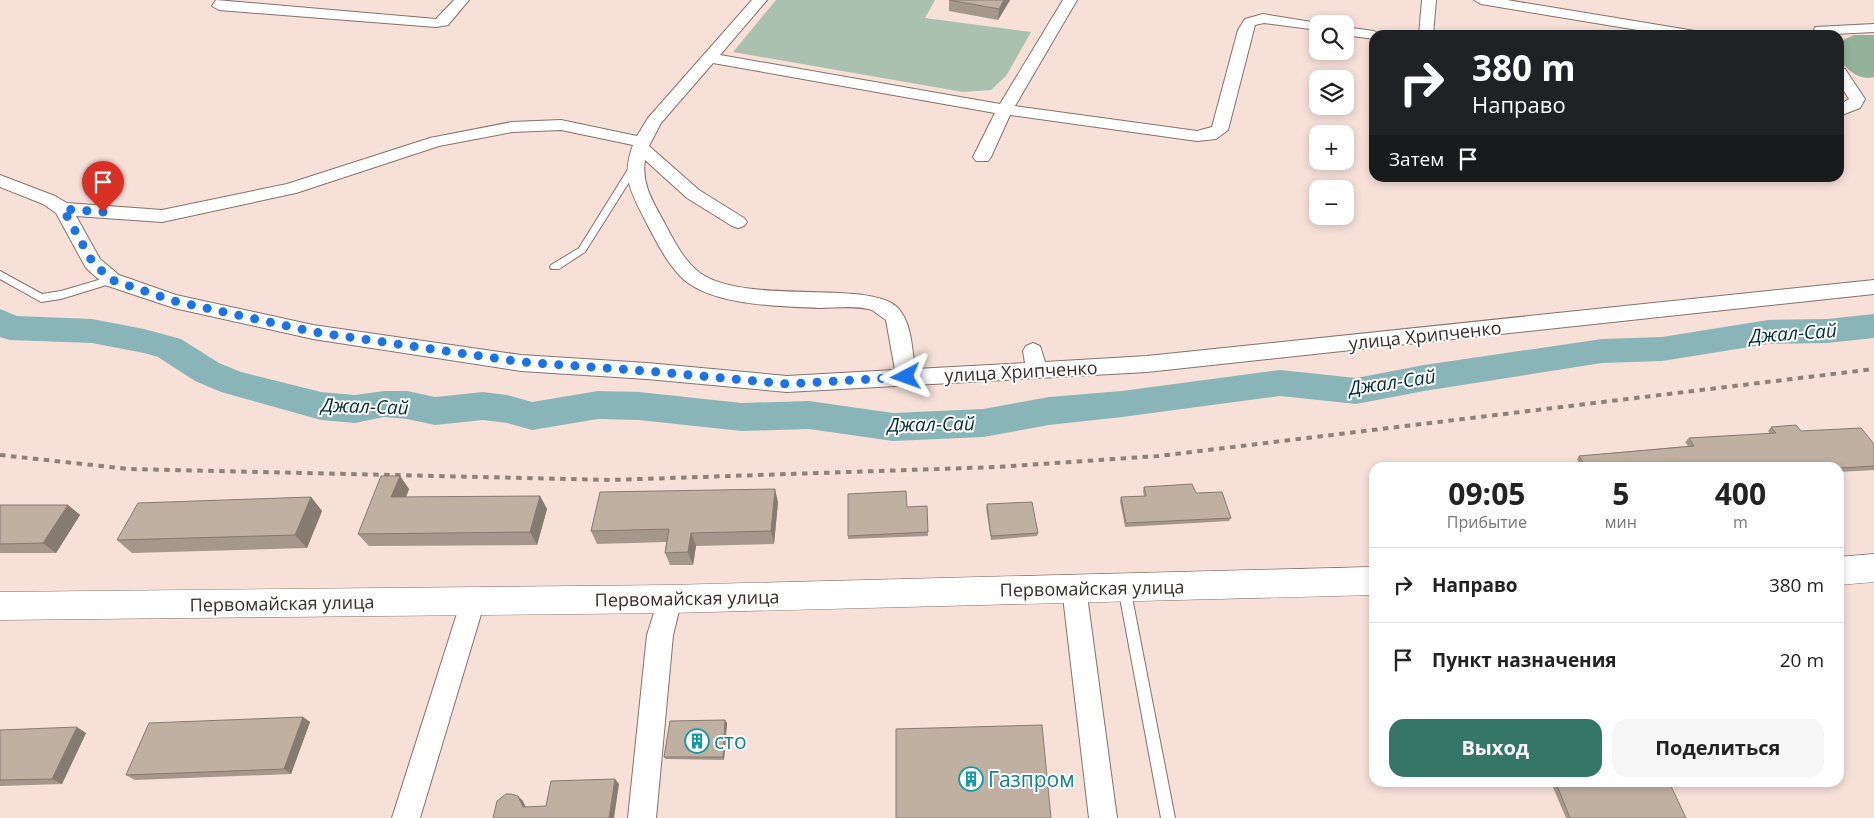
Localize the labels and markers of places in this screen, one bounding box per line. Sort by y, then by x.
pin [82,161,124,212]
place label: сто [714,727,747,755]
building icon: сто [684,728,710,754]
place label: Газпром [988,765,1075,793]
building icon: Газпром [958,766,984,792]

